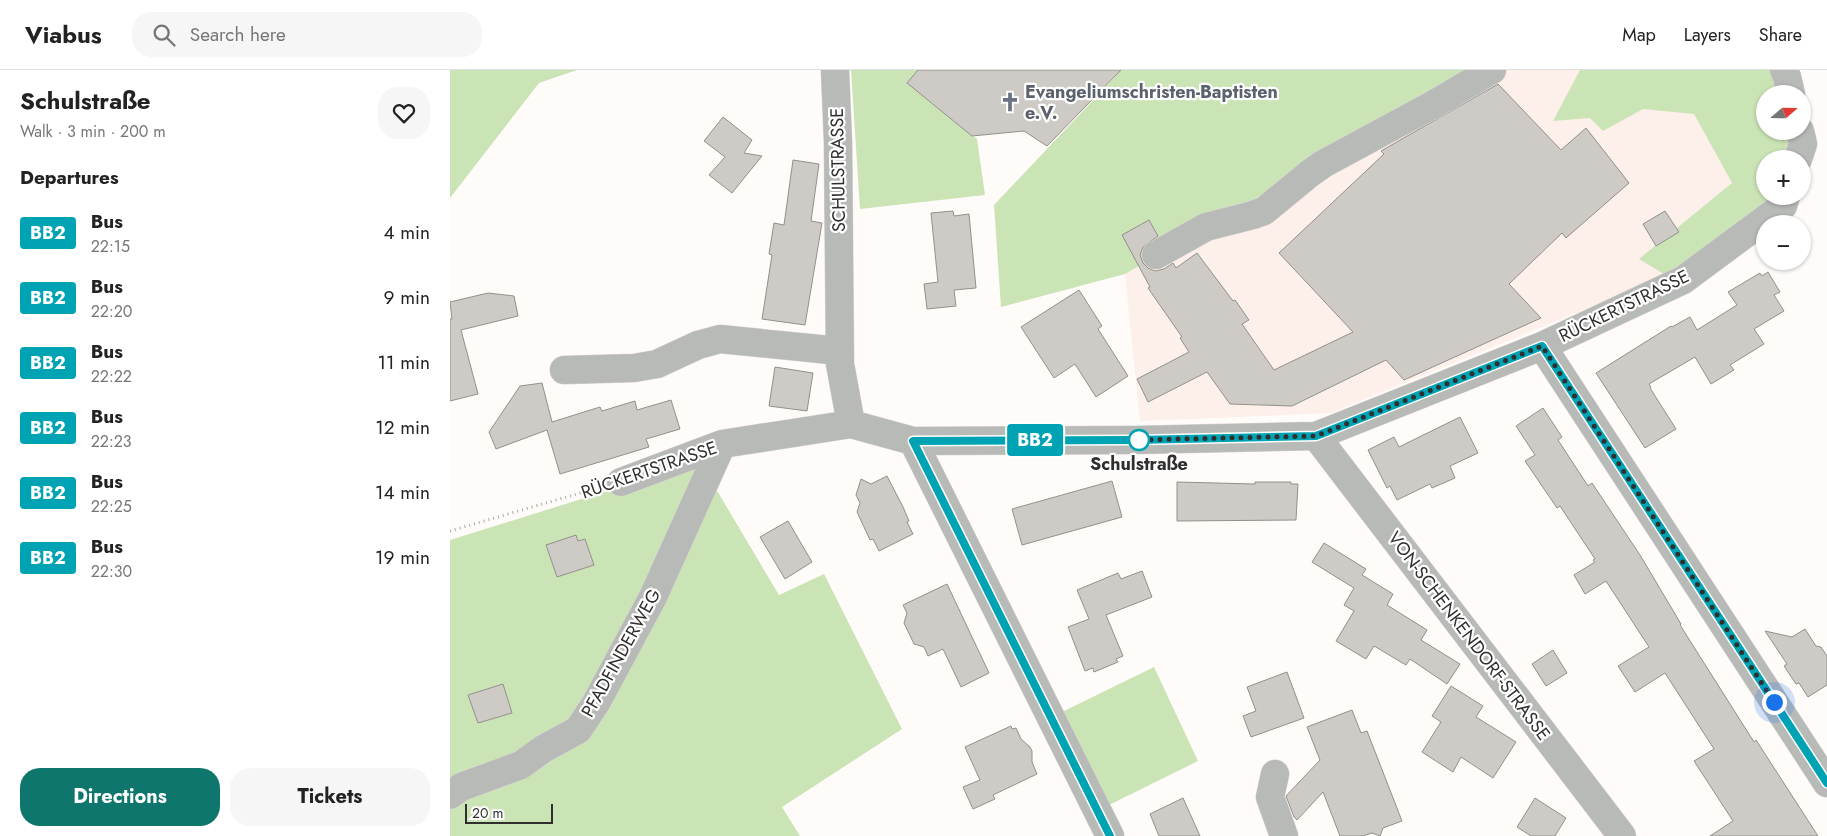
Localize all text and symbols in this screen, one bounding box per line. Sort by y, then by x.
search box [132,12,482,57]
text: Viabus [25,17,102,52]
icon: search [150,21,178,49]
text: Search here [190,21,286,48]
text: Map [1622,22,1656,48]
text: Layers [1684,22,1731,48]
text: Share [1759,22,1802,48]
place label: Evangeliumschristen-Baptisten e.V. [1025,79,1278,126]
text: Schulstraße [20,83,150,118]
north arrow [1756,85,1811,140]
map controls [1756,85,1811,270]
button: heart [378,87,430,139]
church icon: Evangeliumschristen-Baptisten e.V. [999,91,1021,113]
street label: SCHULSTRASSE [824,108,852,232]
text: Walk · 3 min · 200 m [20,120,166,143]
button: + [1756,150,1811,205]
text: Departures [20,164,119,191]
text: Bus [91,208,123,235]
button: − [1756,215,1811,270]
text: 4 min [383,219,430,246]
text: BB2 [30,220,66,246]
text: 22:15 [91,235,130,258]
street label: RÜCKERTSTRASSE [1554,263,1694,349]
text: Bus [91,273,123,300]
text: 9 min [384,284,430,311]
text: BB2 [30,285,66,311]
text: 22:20 [91,300,132,323]
text: Bus [91,338,123,365]
text: 11 min [377,349,430,376]
text: BB2 [30,350,66,376]
text: 22:22 [91,365,132,388]
text: Bus [91,403,123,430]
text: 12 min [375,414,430,441]
text: BB2 [30,415,66,441]
line badge: BB2 [1006,424,1064,456]
text: BB2 [1017,427,1053,453]
marker: Schulstraße [1128,429,1150,451]
text: 22:23 [91,430,132,453]
street label: RÜCKERTSTRASSE [578,435,720,505]
place label: Schulstraße [1090,451,1188,477]
text: Bus [91,468,123,495]
text: 14 min [375,479,430,506]
text: BB2 [30,480,66,506]
text: 22:25 [91,495,132,518]
street label: VON-SCHENKENDORF-STRASSE [1382,526,1556,746]
text: Bus [91,533,123,560]
text: 19 min [375,544,430,571]
text: BB2 [30,545,66,571]
text: 22:30 [91,560,132,583]
street label: PFADFINDERWEG [575,584,667,722]
your location [1762,690,1787,715]
button: Directions [20,768,220,826]
button: Tickets [230,768,430,826]
scale bar [465,801,552,824]
text: 20 m [472,803,504,823]

